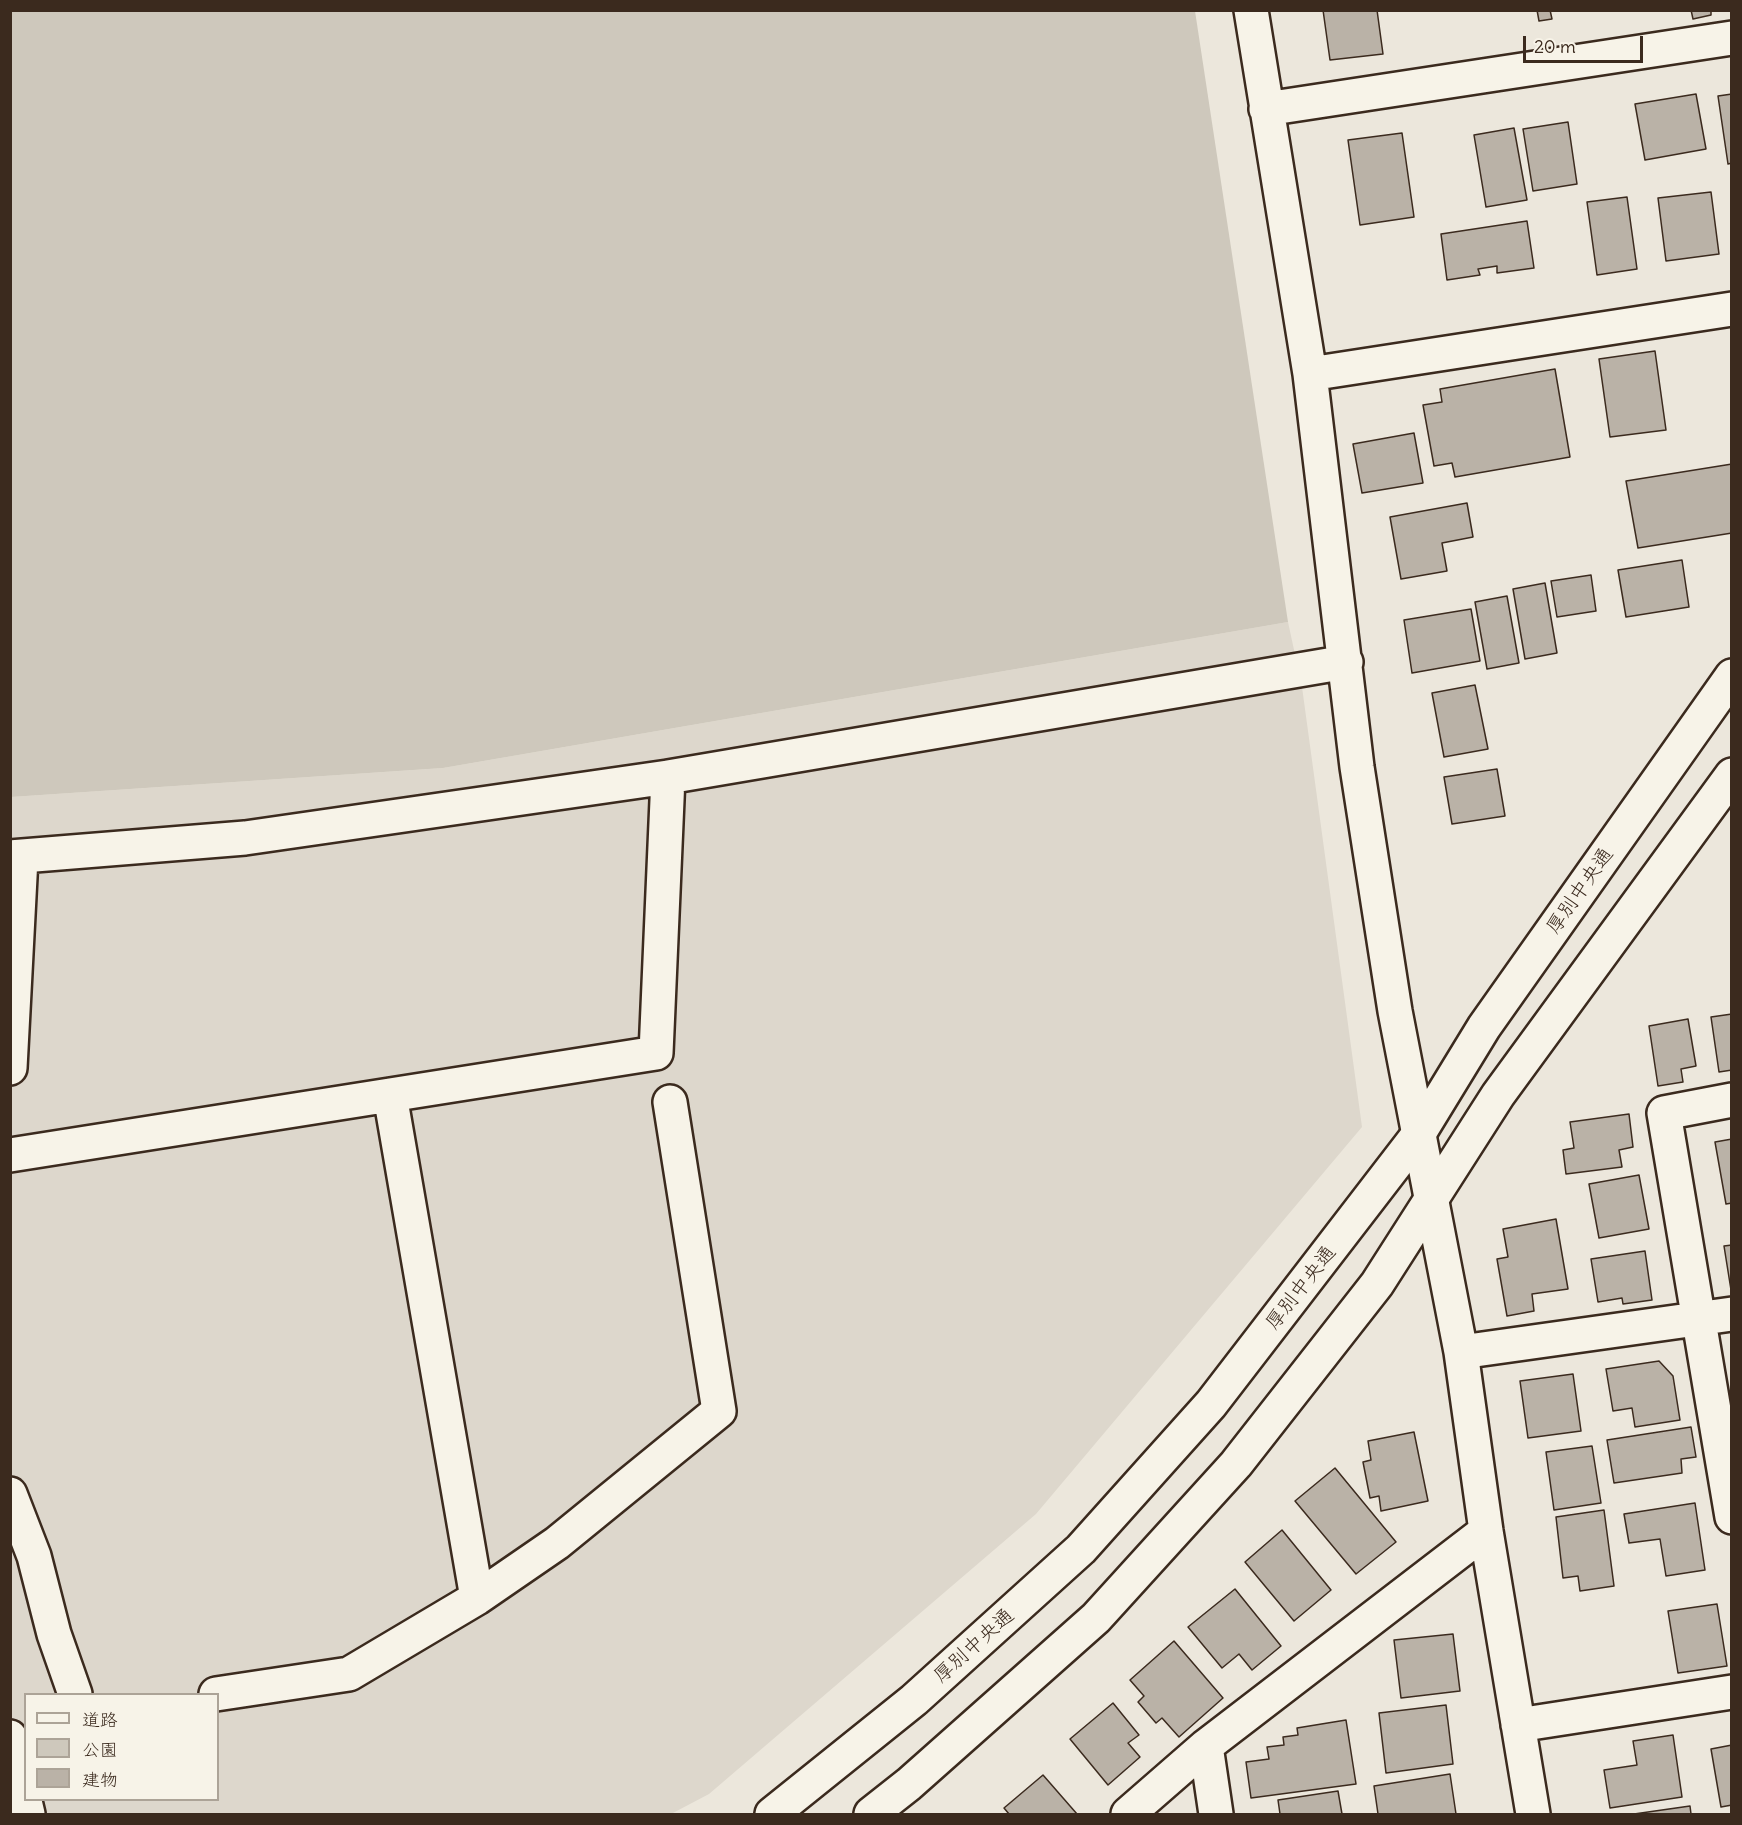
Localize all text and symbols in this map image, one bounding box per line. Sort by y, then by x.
scale bar [1526,24,1646,62]
text: 20 m [1534,35,1576,58]
street label: 厚別中央通 [1541,843,1619,939]
street label: 厚別中央通 [1261,1241,1341,1335]
street label: 厚別中央通 [929,1604,1019,1688]
legend [24,1693,219,1801]
text: 道路 [82,1708,118,1731]
text: 公園 [82,1738,118,1761]
text: 建物 [82,1768,118,1791]

